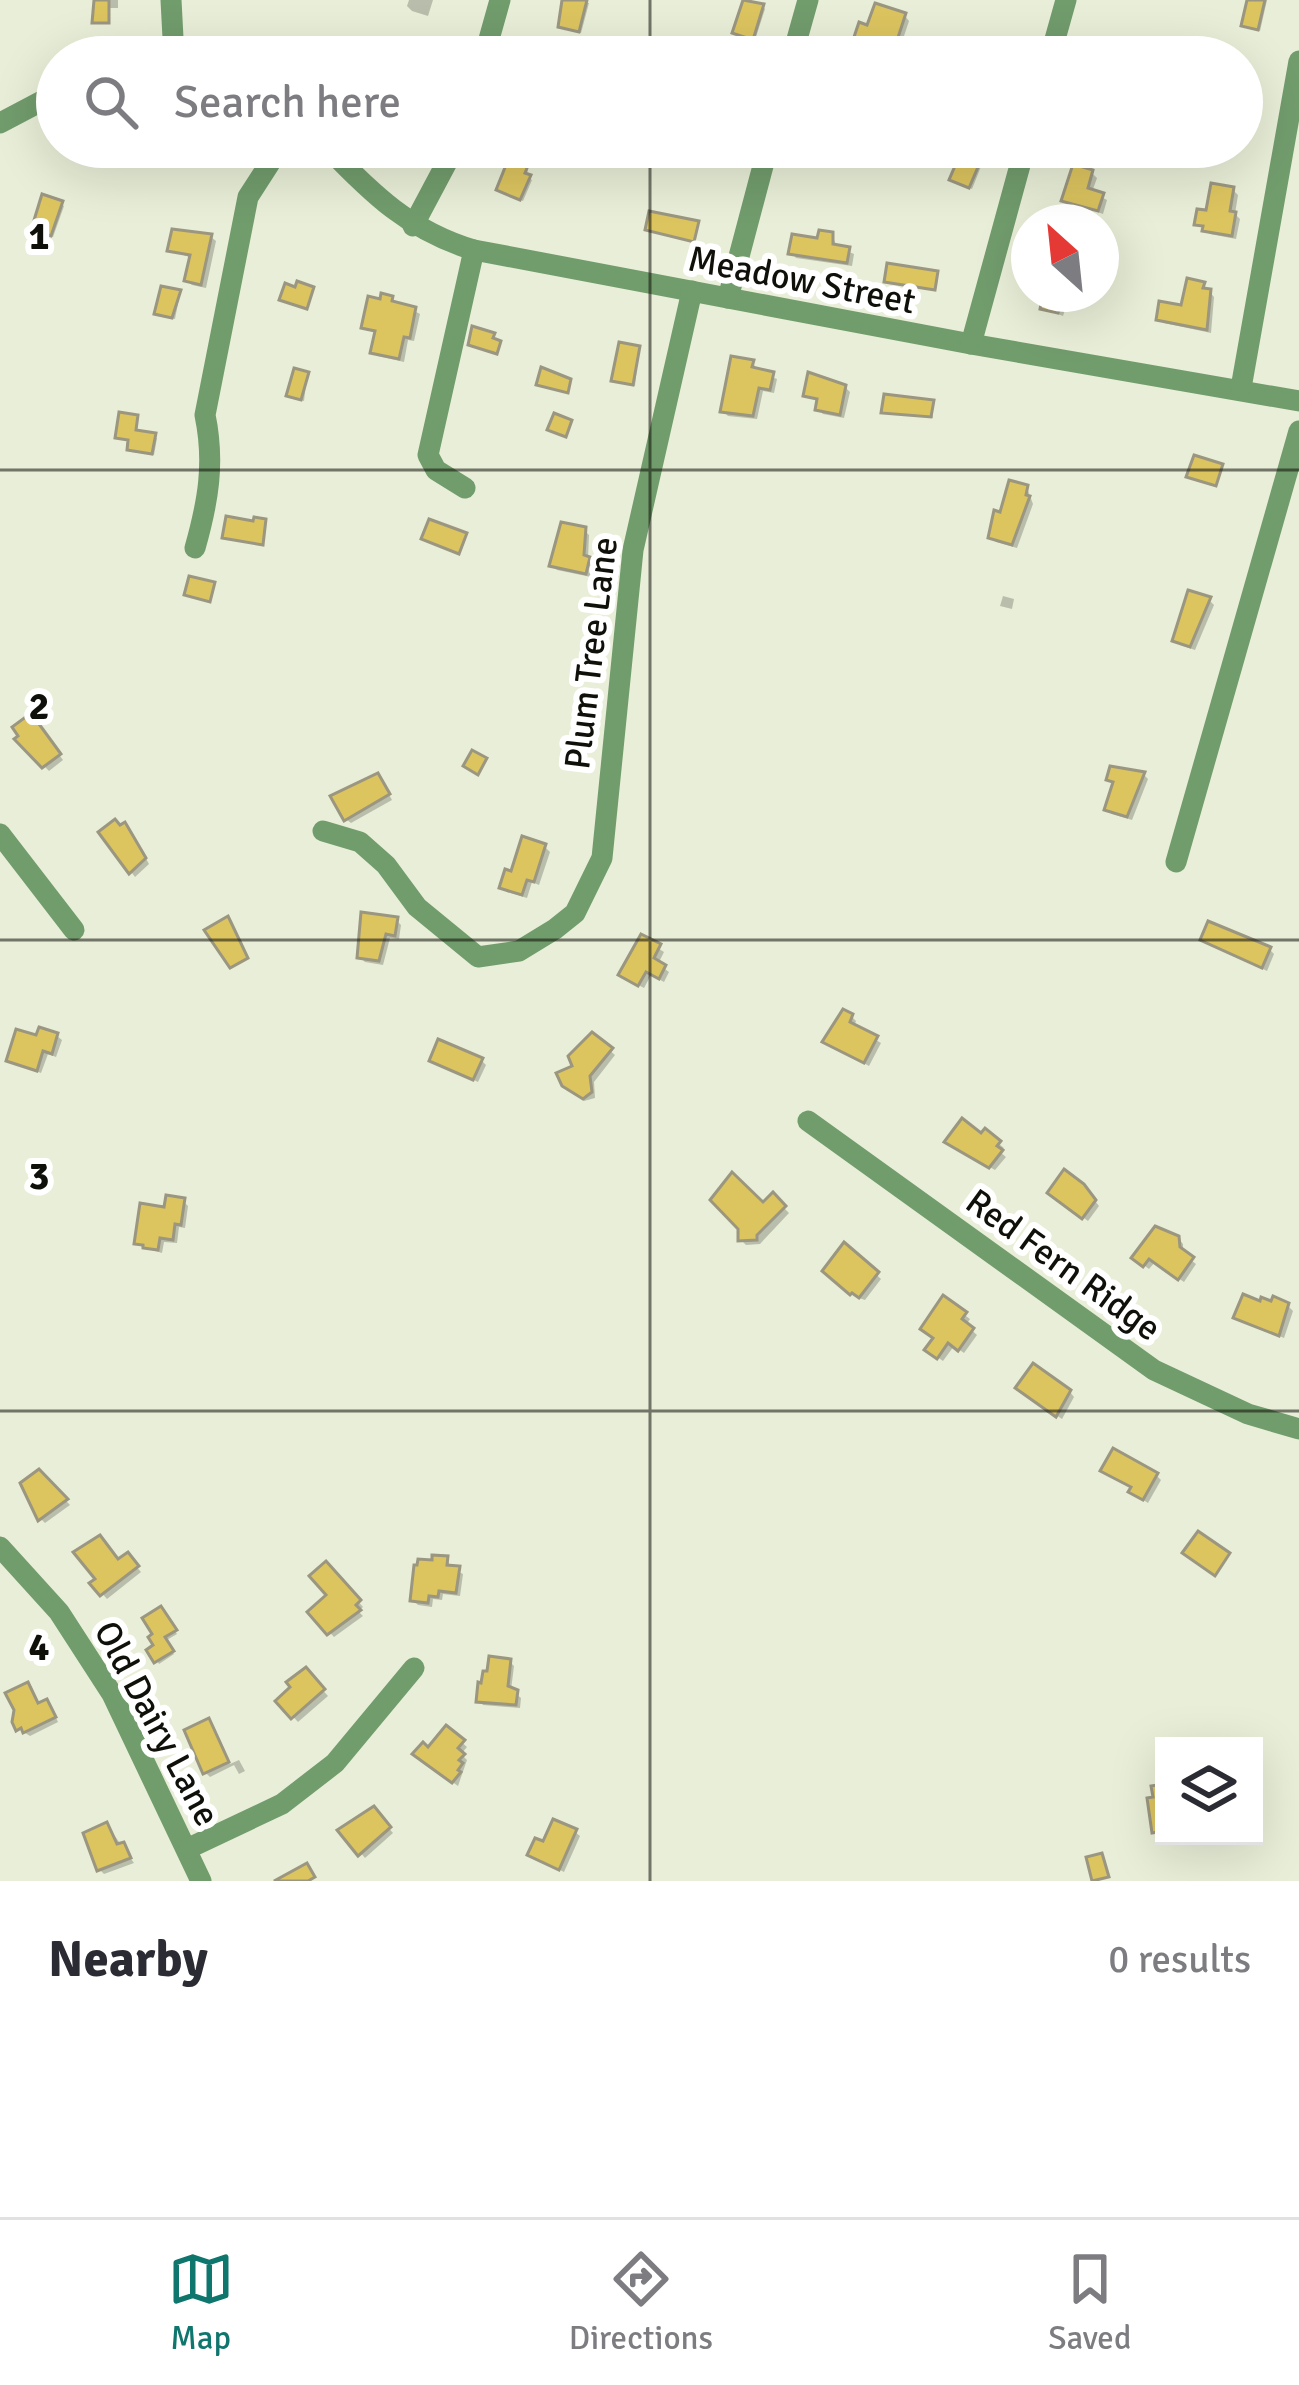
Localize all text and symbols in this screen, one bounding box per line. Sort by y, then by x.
search box [36,36,1263,168]
icon: search [78,69,144,135]
text: Search here [174,75,401,130]
north arrow [1011,204,1119,312]
text: 1 [28,212,50,260]
street label: Meadow Street [684,236,919,325]
street label: Plum Tree Lane [555,534,628,772]
text: 2 [28,682,50,730]
text: 3 [28,1152,50,1200]
street label: Red Fern Ridge [957,1179,1169,1351]
street label: Old Dairy Lane [84,1614,229,1834]
text: 4 [28,1623,50,1671]
map controls [1155,1737,1263,1845]
button: layers [1155,1737,1263,1845]
text: Nearby [48,1928,208,1991]
text: 0 results [1108,1935,1251,1983]
tab: Map [168,2246,234,2359]
tab: Directions [569,2246,713,2359]
tab: Saved [1048,2246,1131,2359]

